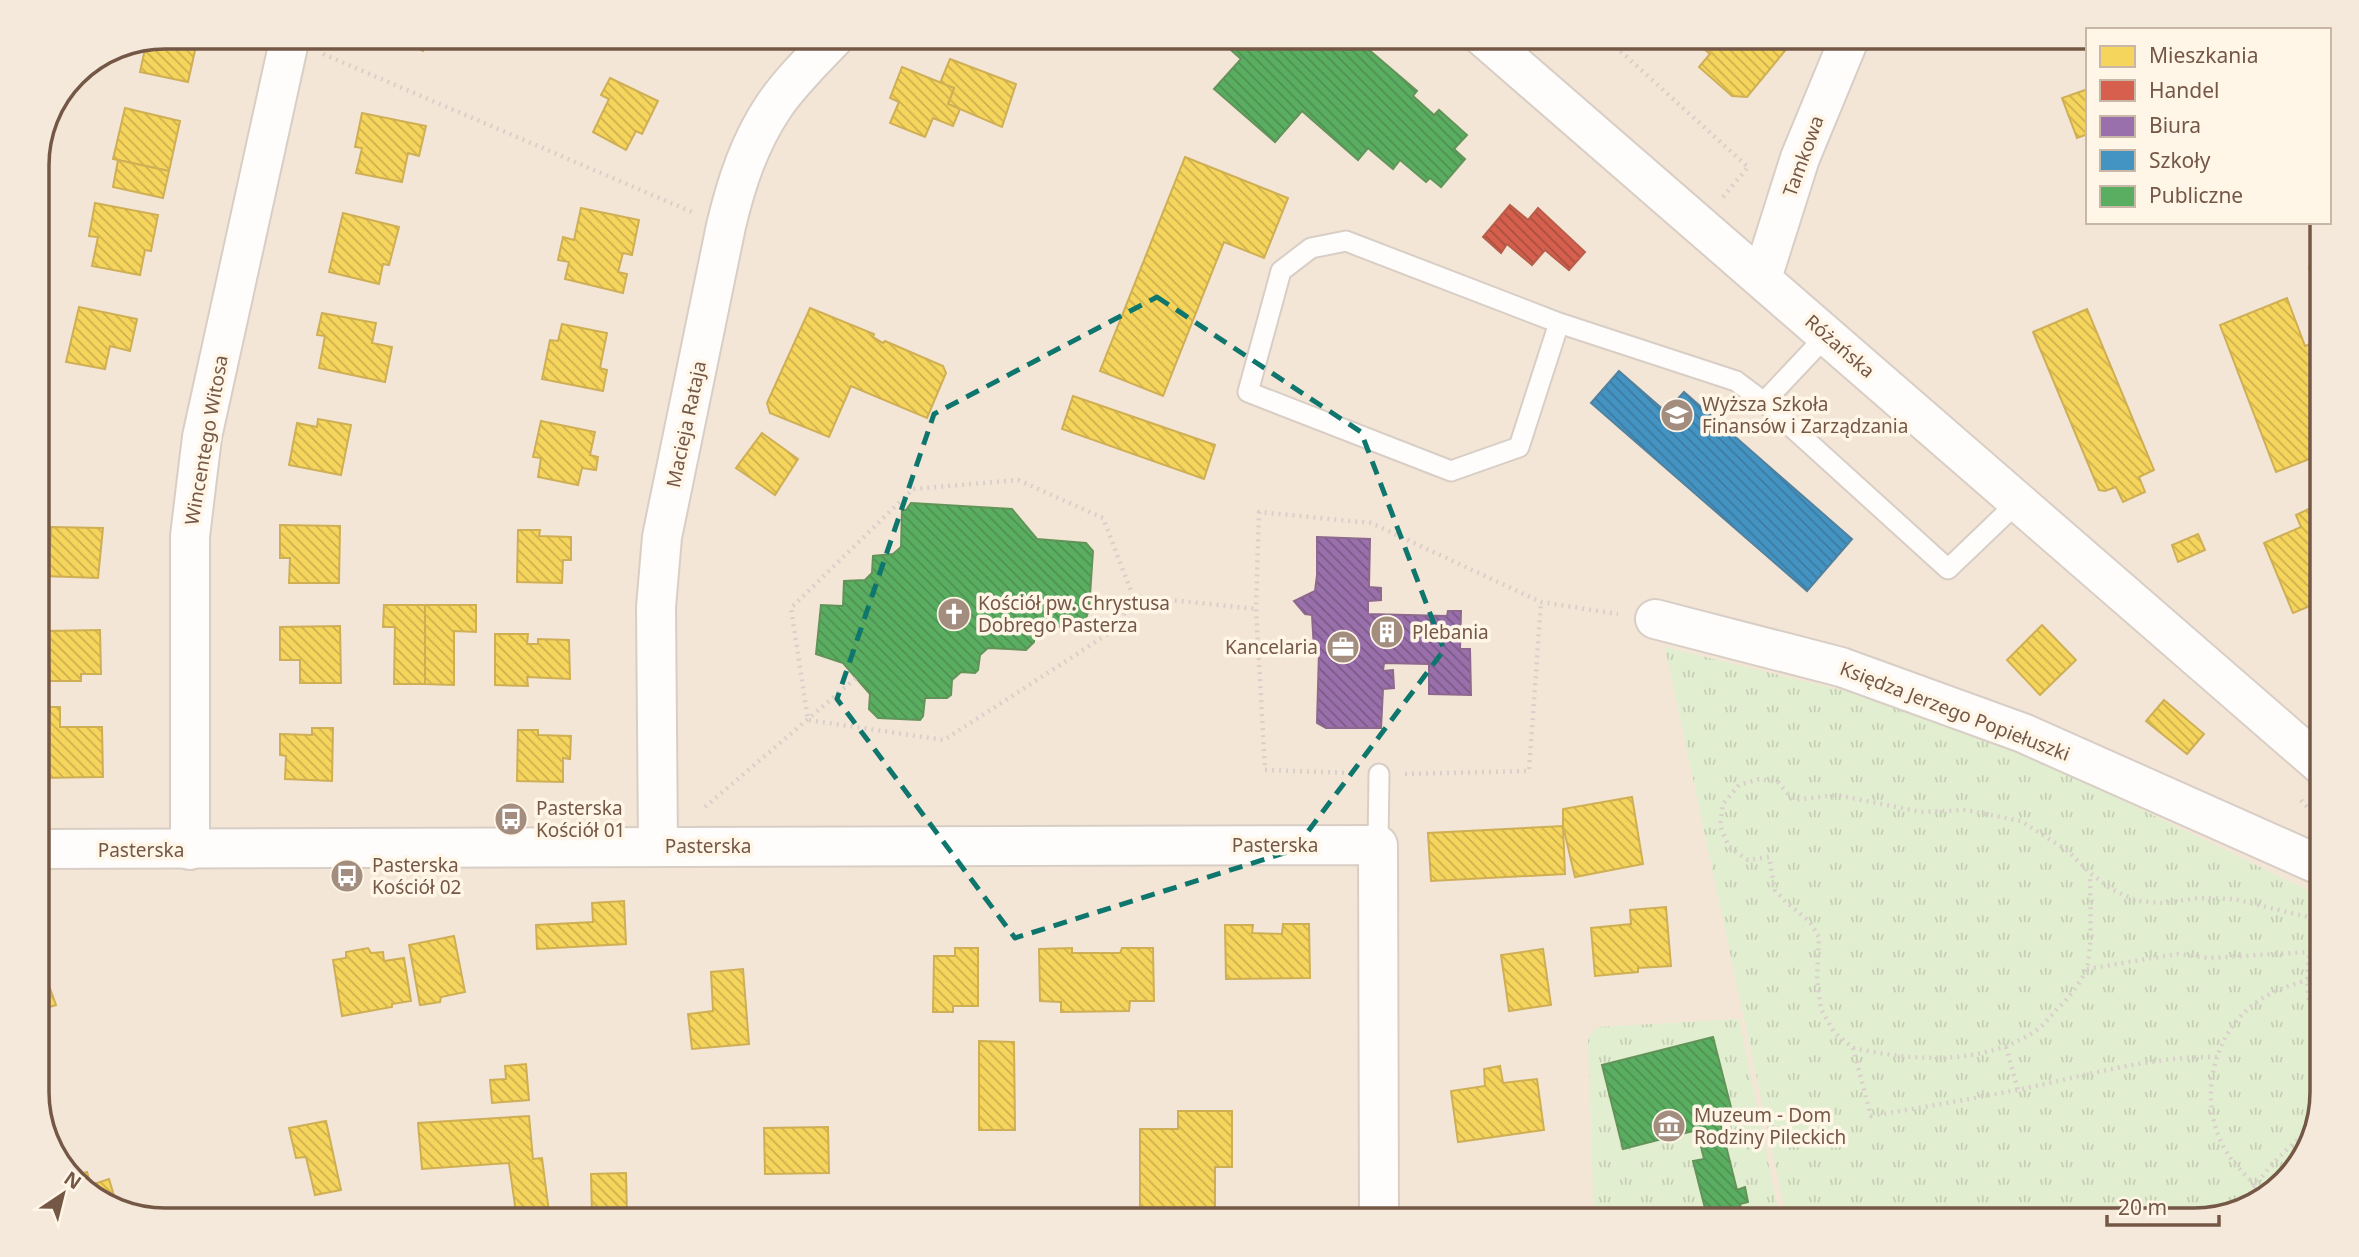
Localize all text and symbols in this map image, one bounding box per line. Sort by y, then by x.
legend [2086,28,2331,224]
text: Mieszkania [2149,41,2258,69]
text: Handel [2149,76,2220,104]
text: Biura [2149,111,2201,139]
street label: Tamkowa [1776,112,1830,200]
text: Szkoły [2149,146,2211,174]
text: Publiczne [2149,181,2243,209]
street label: Różańska [1800,309,1880,383]
street label: Wincentego Witosa [178,353,234,527]
street label: Macieja Rataja [660,358,712,490]
place label: Wyższa Szkoła Finansów i Zarządzania [1702,391,1908,439]
school or university icon: Wyższa Szkoła Finansów i Zarządzania [1658,396,1696,434]
place label: Kościół pw. Chrystusa Dobrego Pasterza [978,590,1170,638]
church icon: Kościół pw. Chrystusa Dobrego Pasterza [935,595,973,633]
building icon: Plebania [1368,613,1406,651]
place label: Plebania [1412,619,1489,645]
office icon: Kancelaria [1324,628,1362,666]
place label: Kancelaria [1225,634,1318,660]
street label: Księdza Jerzego Popiełuszki [1836,655,2074,767]
place label: Pasterska Kościół 01 [536,795,625,843]
bus stop icon: Pasterska Kościół 01 [492,800,530,838]
street label: Pasterska [1232,832,1318,858]
street label: Pasterska [665,833,751,859]
street label: Pasterska [98,837,184,863]
place label: Pasterska Kościół 02 [372,852,461,900]
bus stop icon: Pasterska Kościół 02 [328,857,366,895]
place label: Muzeum - Dom Rodziny Pileckich [1694,1102,1846,1150]
museum icon: Muzeum - Dom Rodziny Pileckich [1650,1107,1688,1145]
north arrow [28,1159,98,1229]
text: N [59,1165,87,1195]
scale bar [2107,1184,2219,1228]
text: 20 m [2118,1193,2167,1221]

